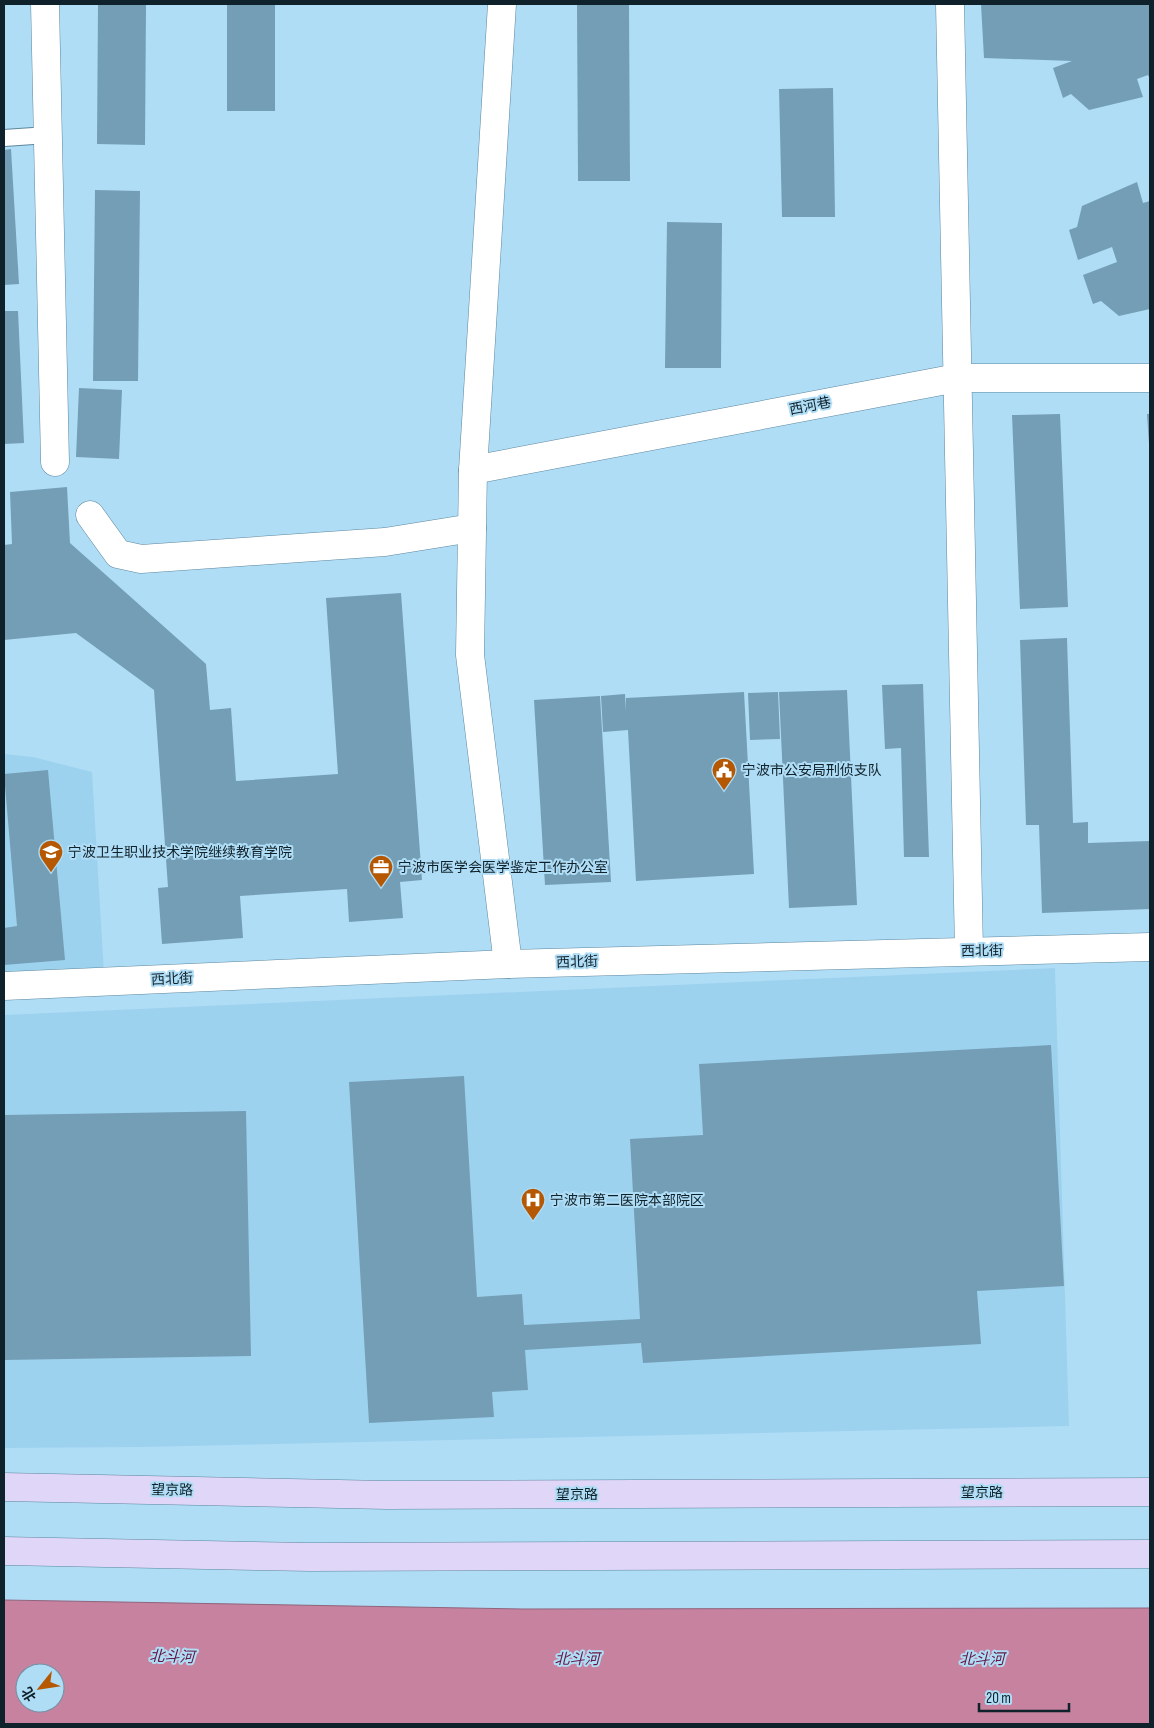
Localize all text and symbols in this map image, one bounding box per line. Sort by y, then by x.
street label: 西河巷 [788,394,832,418]
public building icon: 宁波市公安局刑侦支队 [711,757,737,791]
place label: 宁波市公安局刑侦支队 [742,762,882,779]
school or university icon: 宁波卫生职业技术学院继续教育学院 [38,839,64,873]
place label: 宁波卫生职业技术学院继续教育学院 [68,844,292,861]
office icon: 宁波市医学会医学鉴定工作办公室 [368,854,394,888]
place label: 宁波市医学会医学鉴定工作办公室 [398,859,608,876]
street label: 西北街 [961,942,1003,960]
street label: 西北街 [556,953,598,971]
street label: 西北街 [151,969,193,989]
hospital icon: 宁波市第二医院本部院区 [520,1187,546,1221]
place label: 宁波市第二医院本部院区 [550,1192,704,1209]
street label: 望京路 [151,1481,193,1499]
street label: 望京路 [961,1484,1003,1501]
street label: 望京路 [556,1486,598,1503]
water label: 北斗河 [149,1647,198,1667]
water label: 北斗河 [554,1650,602,1669]
water label: 北斗河 [959,1650,1007,1669]
north arrow [15,1663,65,1713]
scale bar [979,1680,1069,1712]
text: 北 [18,1684,40,1705]
text: 20 m [986,1689,1011,1708]

